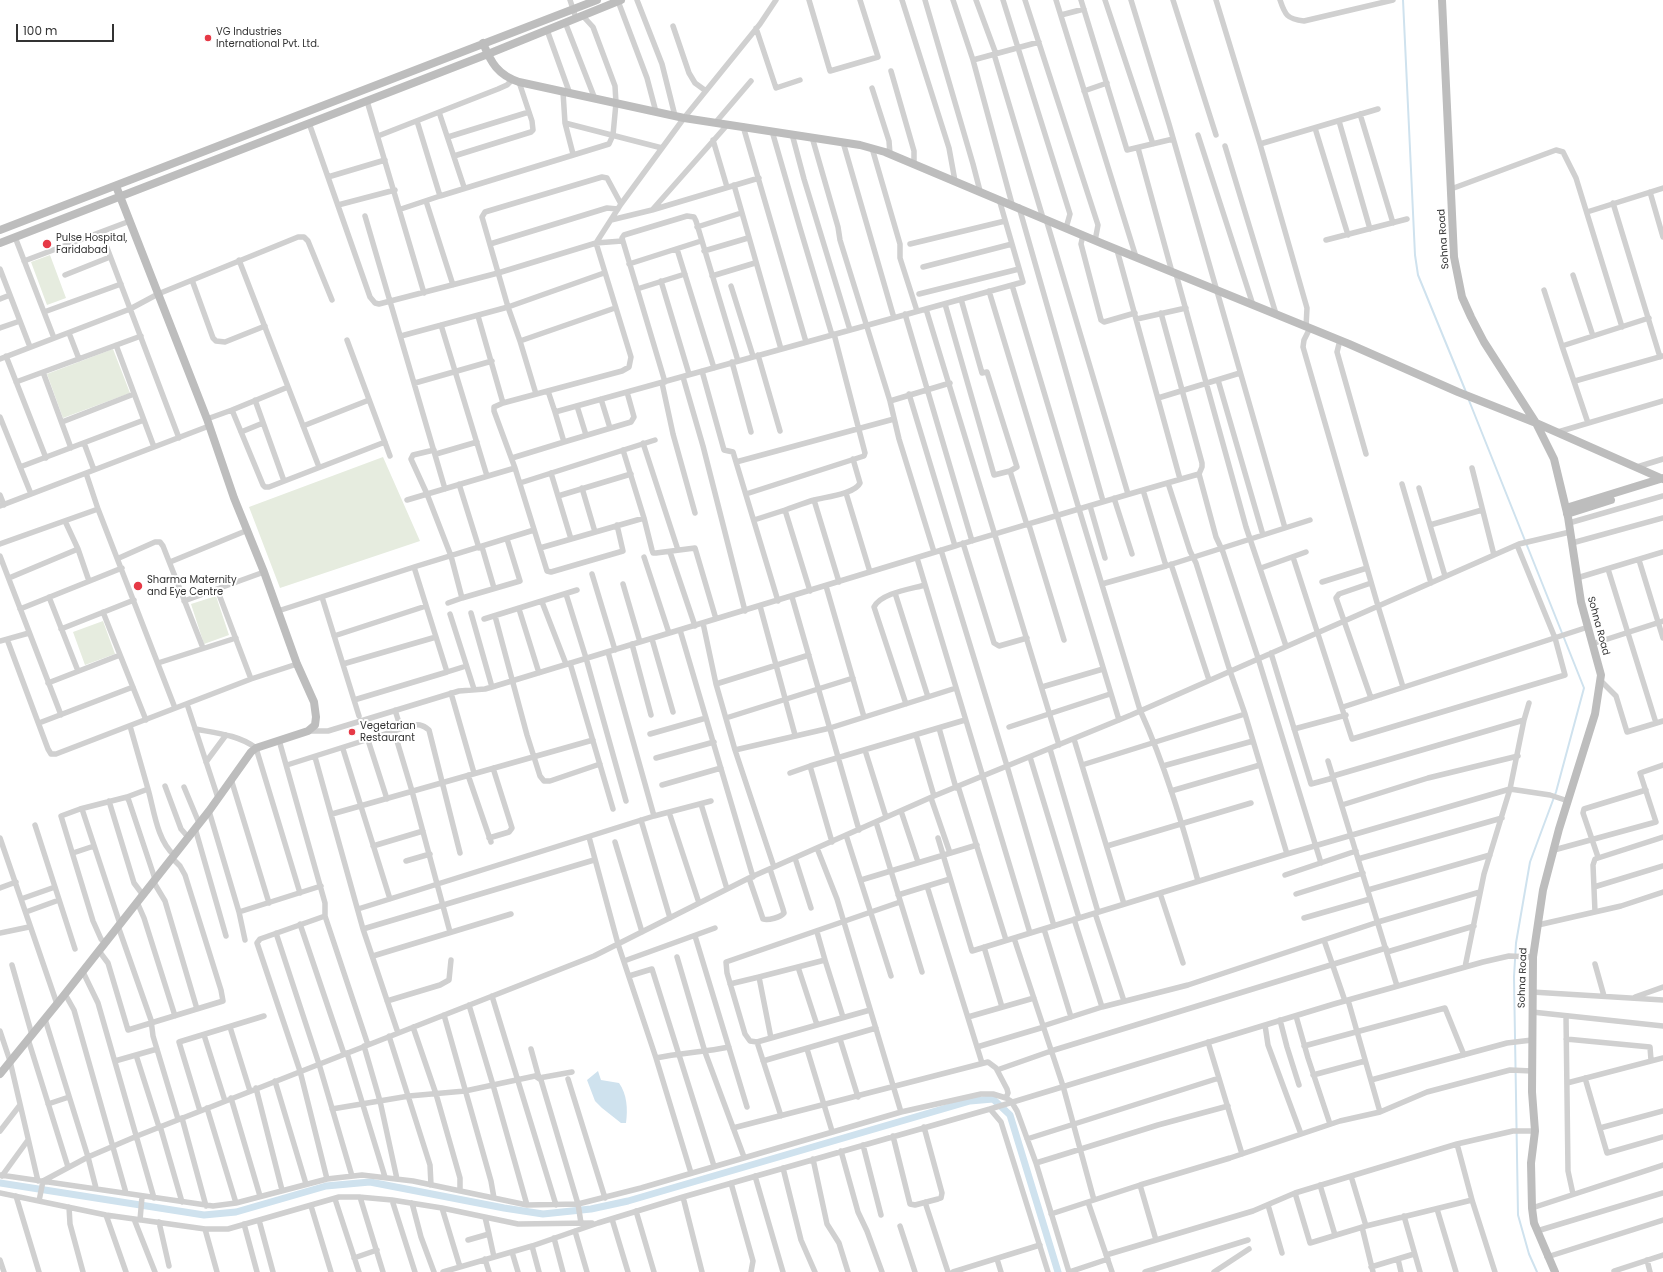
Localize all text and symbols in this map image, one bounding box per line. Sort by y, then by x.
scale bar [18,16,116,42]
text: 100 m [23,22,57,39]
place label: VG Industries International Pvt. Ltd. [216,26,319,50]
marker: VG Industries International Pvt. Ltd. [203,33,213,43]
street label: Sohna Road [1436,208,1452,270]
place label: Pulse Hospital, Faridabad [56,232,127,256]
marker: Pulse Hospital, Faridabad [41,238,53,250]
place label: Sharma Maternity and Eye Centre [147,574,237,598]
marker: Sharma Maternity and Eye Centre [132,580,144,592]
street label: Sohna Road [1584,595,1612,657]
place label: Vegetarian Restaurant [360,720,416,744]
marker: Vegetarian Restaurant [347,727,357,737]
street label: Sohna Road [1516,948,1530,1008]

